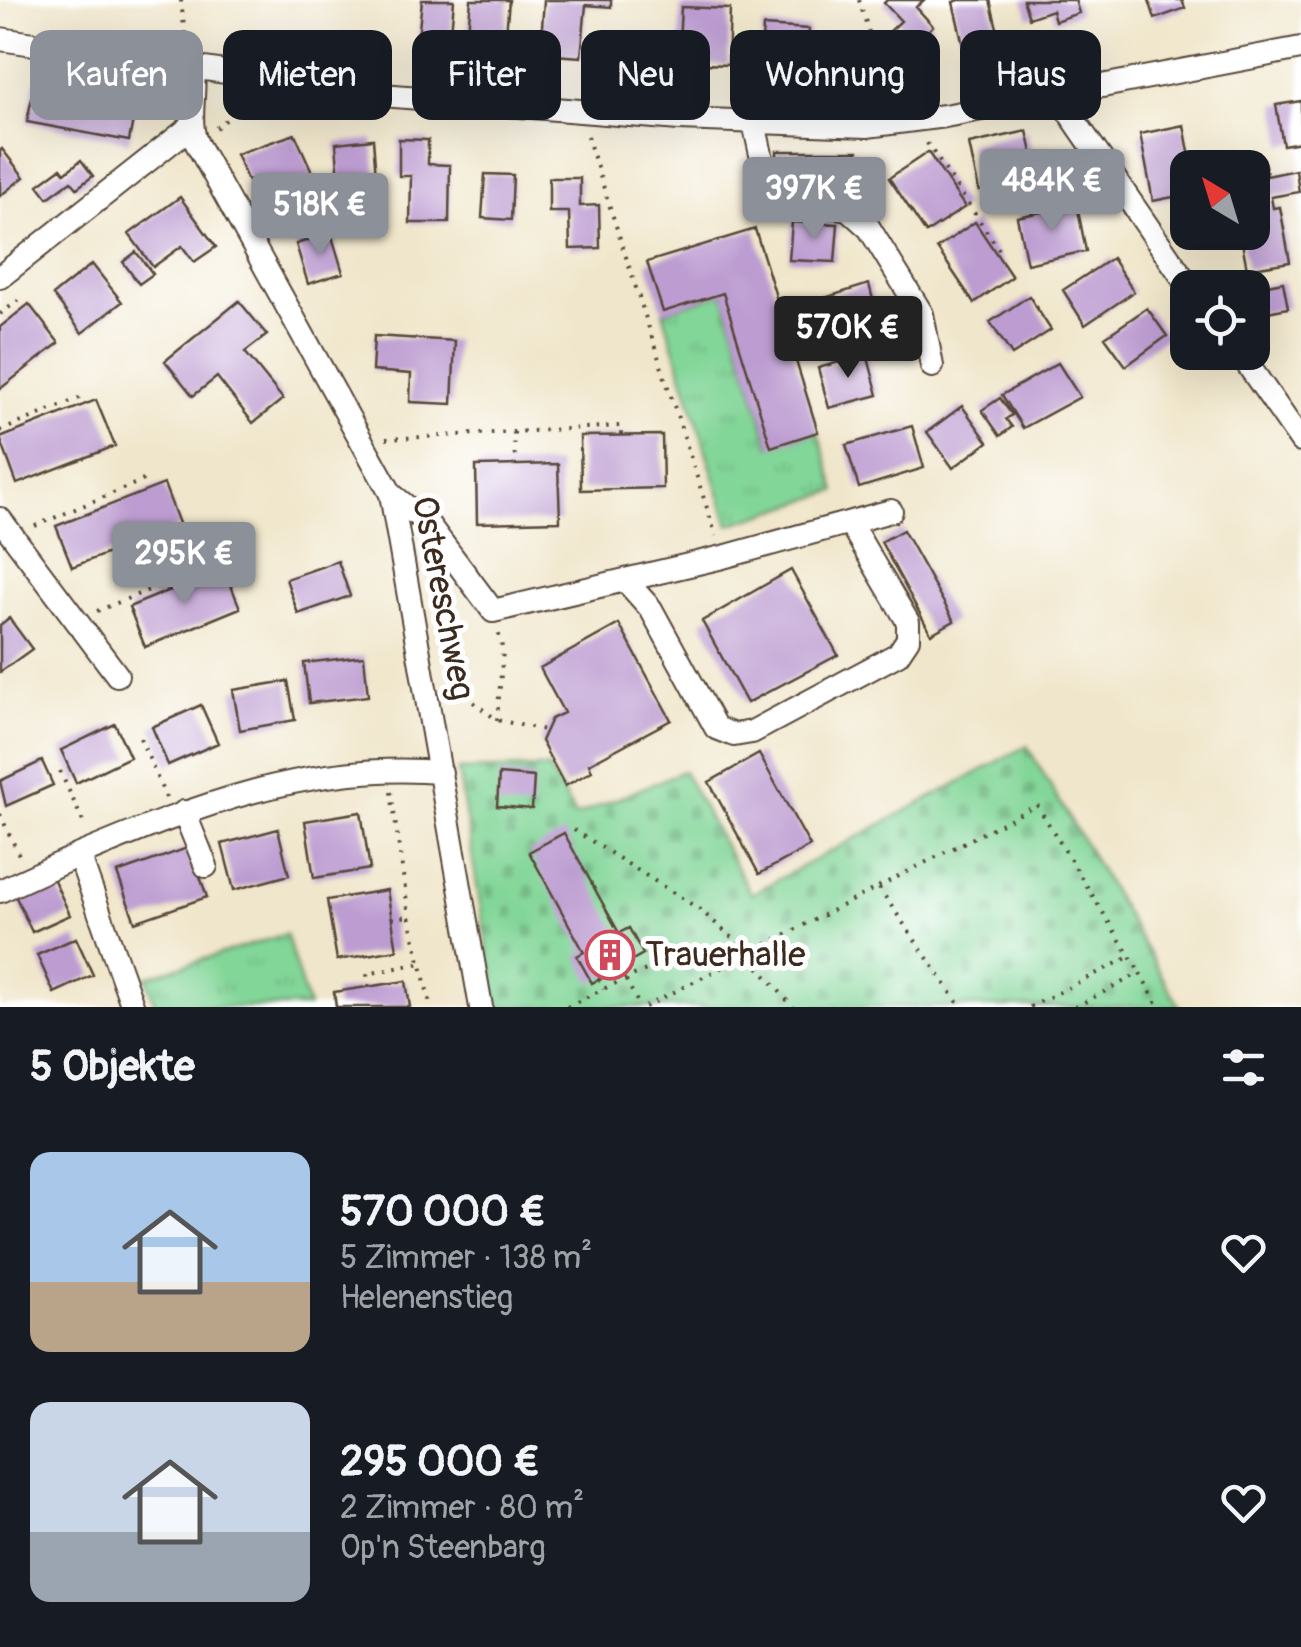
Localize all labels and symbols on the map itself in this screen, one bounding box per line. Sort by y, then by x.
pin: 484K € [971,149,1133,234]
north arrow [1170,150,1270,250]
pin: 397K € [733,157,895,242]
pin: 518K € [239,173,401,258]
pin: 570K € [767,296,929,381]
street label: Ostereschweg [402,492,484,704]
pin: 295K € [103,522,265,607]
building icon: Trauerhalle [584,929,636,981]
place label: Trauerhalle [645,933,805,977]

